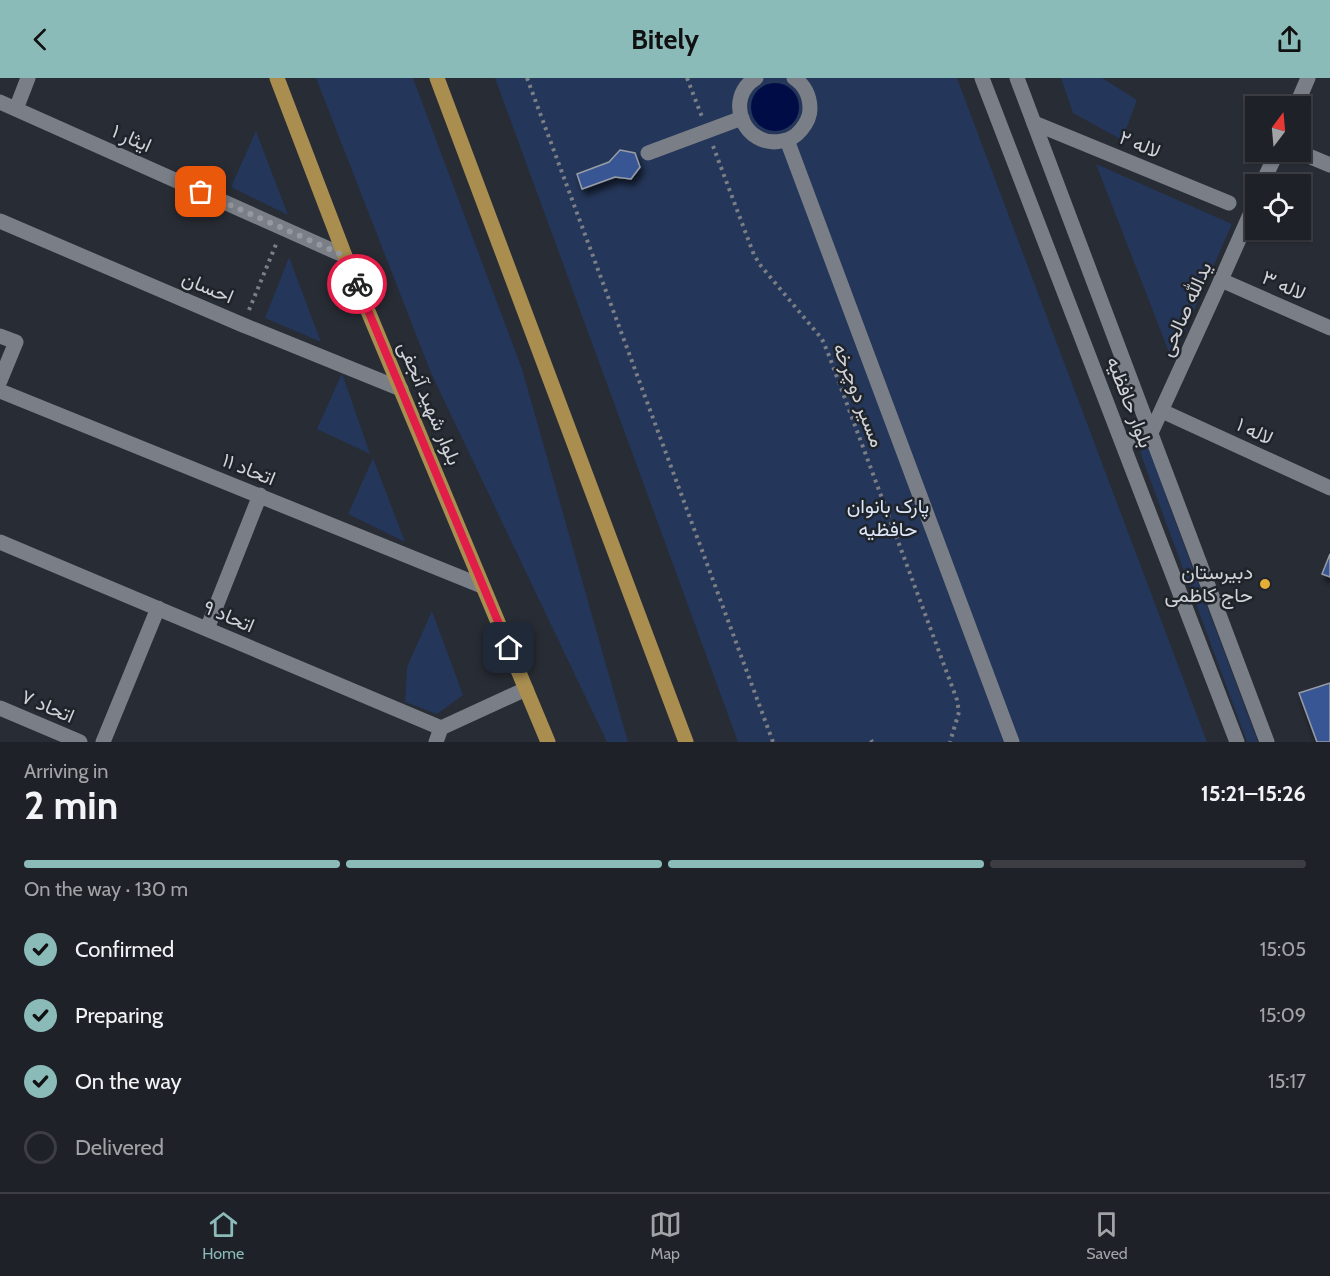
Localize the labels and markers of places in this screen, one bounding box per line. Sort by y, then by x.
pin [175,166,226,217]
place label: دبیرستان حاج کاظمی [1165,560,1253,609]
marker: دبیرستان حاج کاظمی [1258,577,1272,591]
pin [483,622,534,673]

